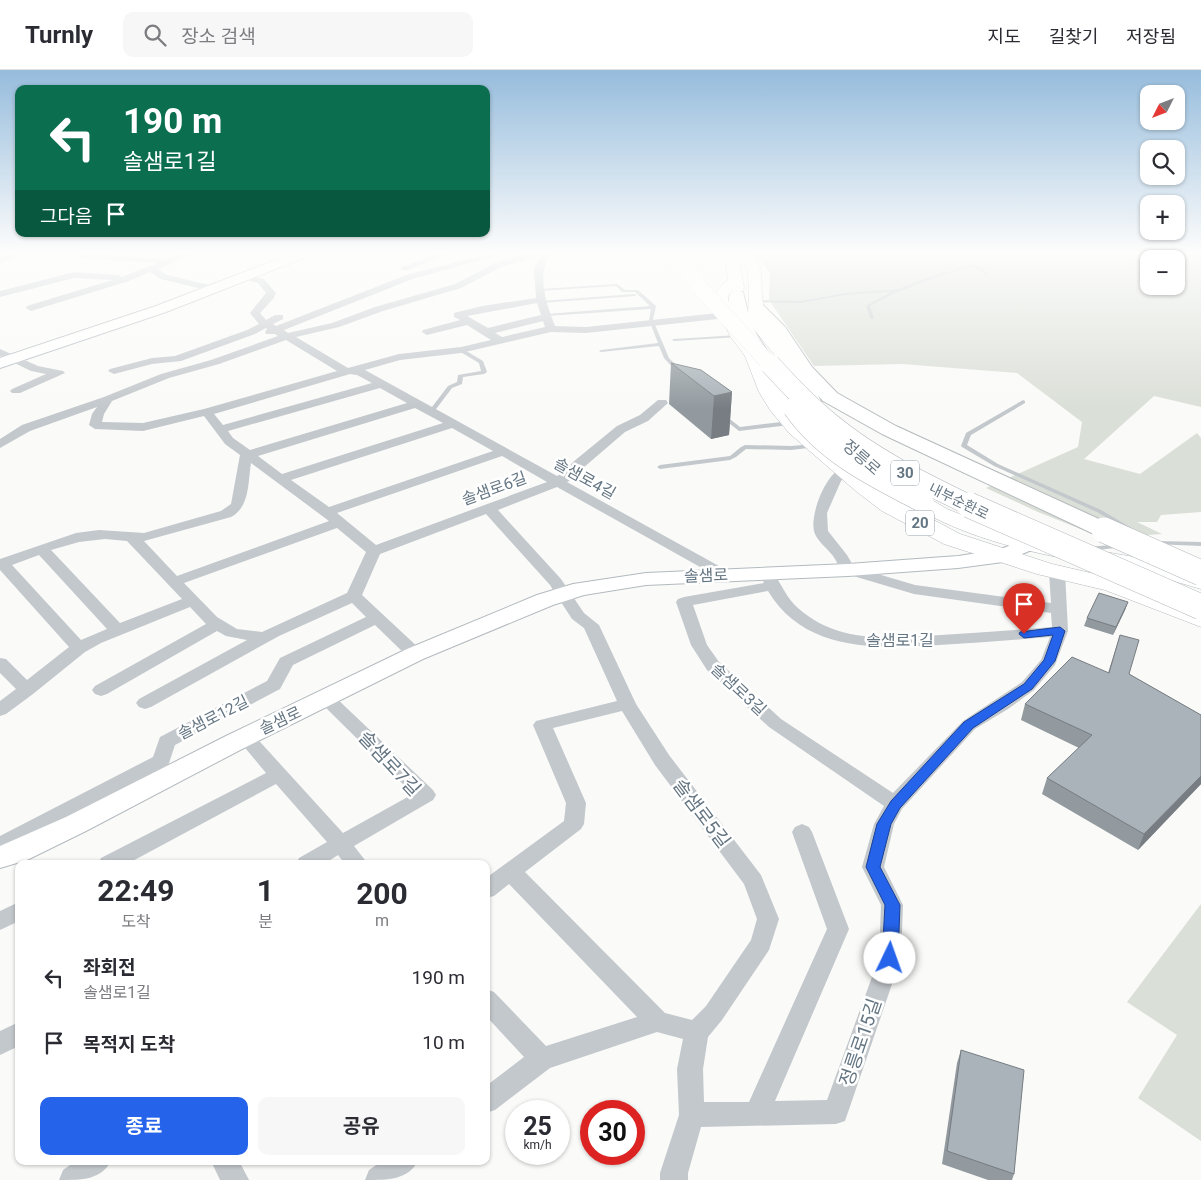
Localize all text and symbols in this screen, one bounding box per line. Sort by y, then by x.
search box [123,12,473,57]
text: Turnly [25,21,93,49]
icon: search [141,21,169,49]
text: 장소 검색 [181,25,256,48]
text: 지도 [988,26,1021,47]
text: 길찾기 [1049,26,1098,47]
text: 저장됨 [1126,26,1176,47]
north arrow [1140,85,1185,130]
map controls [1140,85,1185,295]
text: 190 m [123,101,222,142]
icon: left [40,105,105,170]
button: search [1140,140,1185,185]
text: 솔샘로1길 [123,149,216,174]
button: + [1140,195,1185,240]
icon: arrive [102,200,130,228]
text: 그다음 [40,205,92,228]
button: − [1140,250,1185,295]
street label: 정릉로 [839,436,885,479]
street label: 솔샘로4길 [550,454,619,503]
road number: 30 [891,460,919,486]
street label: 솔샘로6길 [459,468,529,509]
street label: 내부순환로 [927,480,992,522]
road number: 20 [906,510,934,536]
street label: 솔샘로 [684,565,729,586]
pin [1003,583,1045,634]
icon: arrive [1010,590,1038,618]
street label: 솔샘로1길 [866,631,934,650]
street label: 솔샘로3길 [707,659,770,719]
street label: 솔샘로12길 [175,692,252,743]
street label: 솔샘로 [256,702,304,738]
street label: 솔샘로7길 [354,726,426,801]
street label: 솔샘로5길 [668,774,735,852]
text: 22:49 [97,873,175,908]
text: 1 [257,873,274,908]
text: 200 [356,876,408,911]
text: m [375,911,389,930]
text: 도착 [121,912,151,931]
text: 분 [258,912,273,931]
position arrow [863,931,915,983]
text: 좌회전 [83,956,135,979]
icon: left [40,964,68,992]
text: 190 m [412,966,465,989]
text: 솔샘로1길 [83,983,151,1002]
street label: 정릉로15길 [835,995,886,1089]
icon: arrive [40,1029,68,1057]
text: 10 m [422,1031,465,1054]
text: 목적지 도착 [83,1033,175,1056]
button: 종료 [40,1097,248,1155]
button: 공유 [258,1097,465,1155]
speed limit sign: 30 [580,1100,645,1165]
text: 25 [523,1112,552,1141]
text: km/h [523,1138,552,1152]

